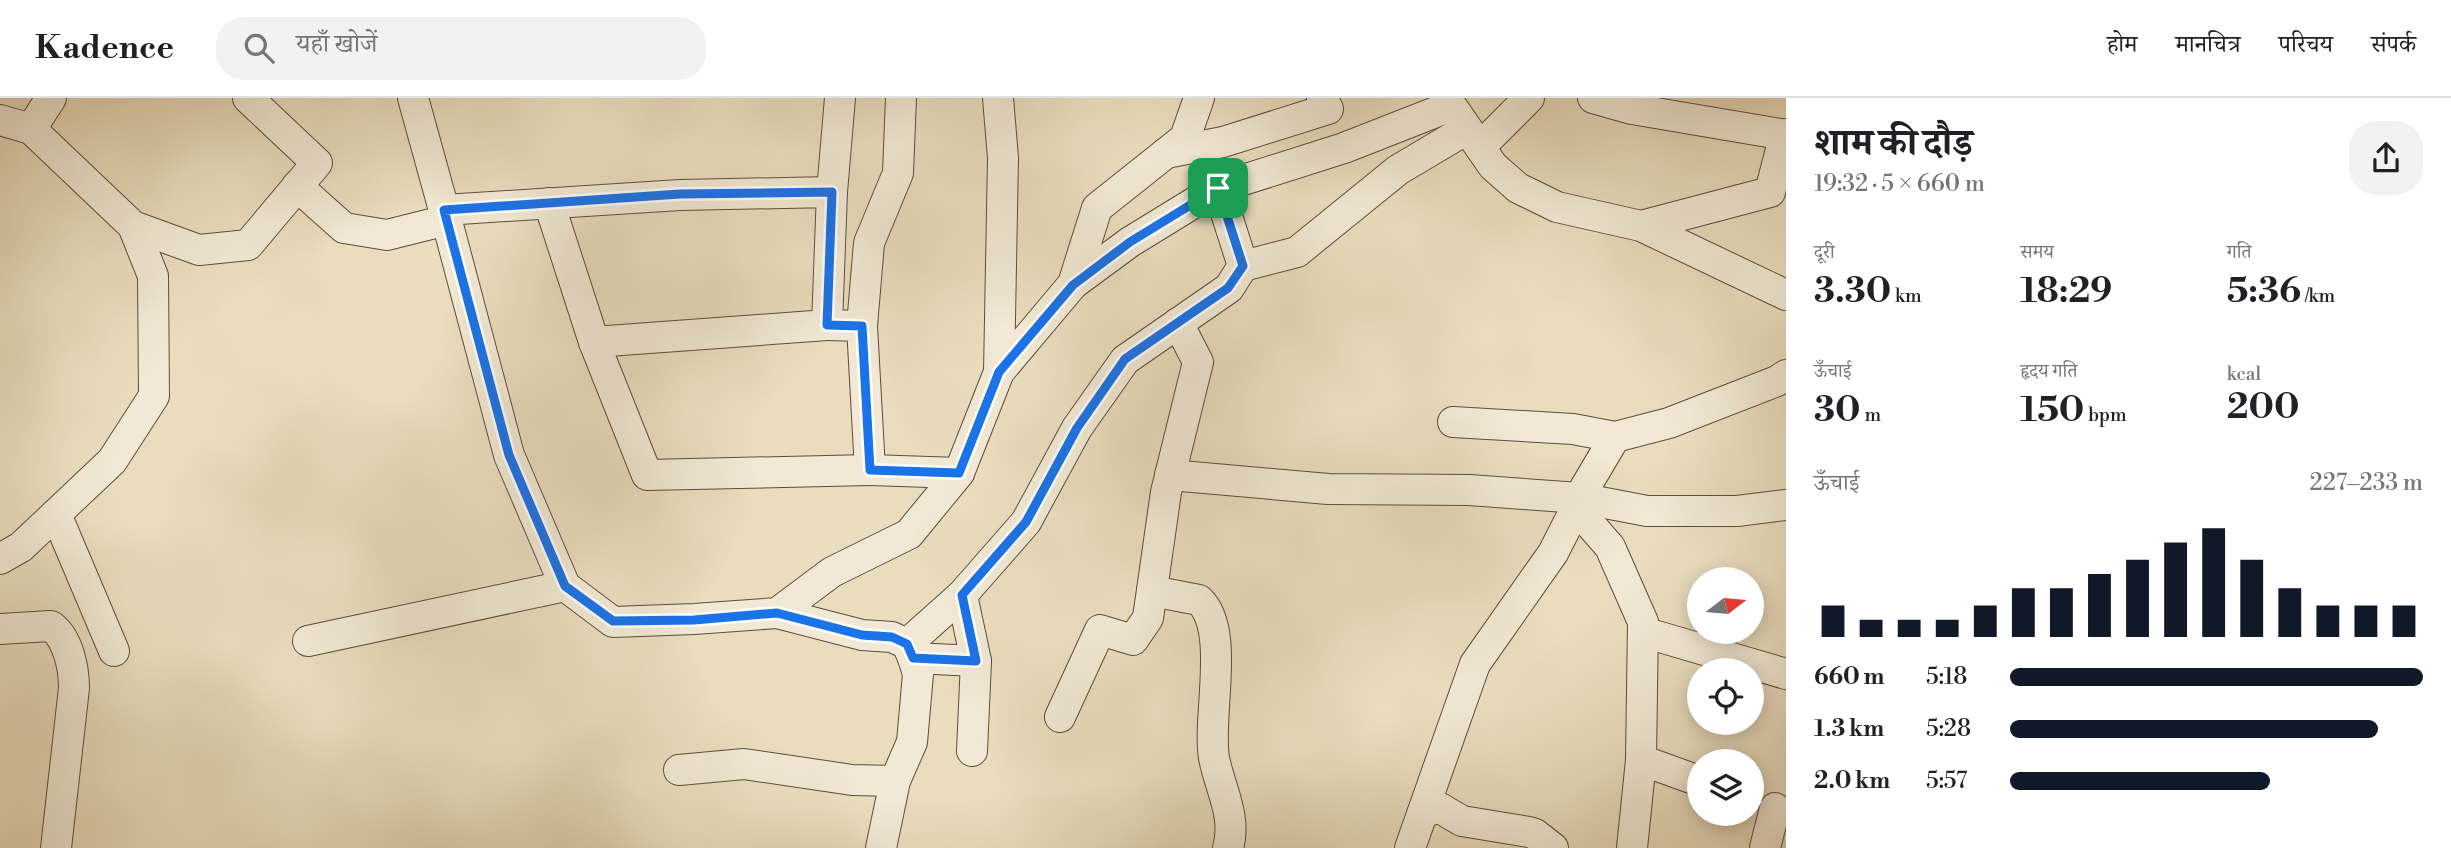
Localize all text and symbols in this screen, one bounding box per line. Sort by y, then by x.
search box [216,17,706,80]
text: Kadence [35,28,174,69]
text: यहाँ खोजें [296,28,377,60]
icon: search [240,29,278,67]
text: होम [2107,30,2137,60]
text: मानचित्र [2175,30,2241,60]
text: परिचय [2279,30,2333,60]
text: संपर्क [2371,30,2416,60]
text: शाम की दौड़ [1814,120,1973,167]
button: share [2349,121,2423,195]
pin [1188,158,1248,218]
icon: arrive [1199,169,1237,207]
text: 19:32 · 5 × 660 m [1814,170,1985,198]
text: दूरी [1814,240,1835,264]
text: समय [2020,240,2054,264]
text: गति [2227,240,2252,264]
text: 3.30 [1814,270,1891,313]
text: 18:29 [2020,270,2112,313]
text: 5:36 [2227,270,2301,313]
text: km [1891,284,1922,308]
text: /km [2301,284,2335,308]
text: ऊँचाई [1814,359,1851,383]
text: हृदय गति [2020,359,2077,383]
text: kcal [2227,362,2261,386]
text: 200 [2227,386,2299,429]
text: 30 [1814,389,1861,432]
text: 150 [2020,389,2084,432]
text: m [1861,403,1881,427]
text: bpm [2084,403,2127,427]
text: ऊँचाई [1814,469,1859,497]
text: 227–233 m [2310,469,2423,497]
north arrow [1687,567,1764,644]
map controls [1687,567,1764,826]
button: locate [1687,658,1764,735]
text: 660 m [1814,663,1884,691]
text: 5:18 [1926,663,1967,691]
text: 1.3 km [1814,715,1884,743]
text: 5:28 [1926,715,1971,743]
button: layers [1687,749,1764,826]
text: 2.0 km [1814,767,1890,795]
text: 5:57 [1926,767,1967,795]

